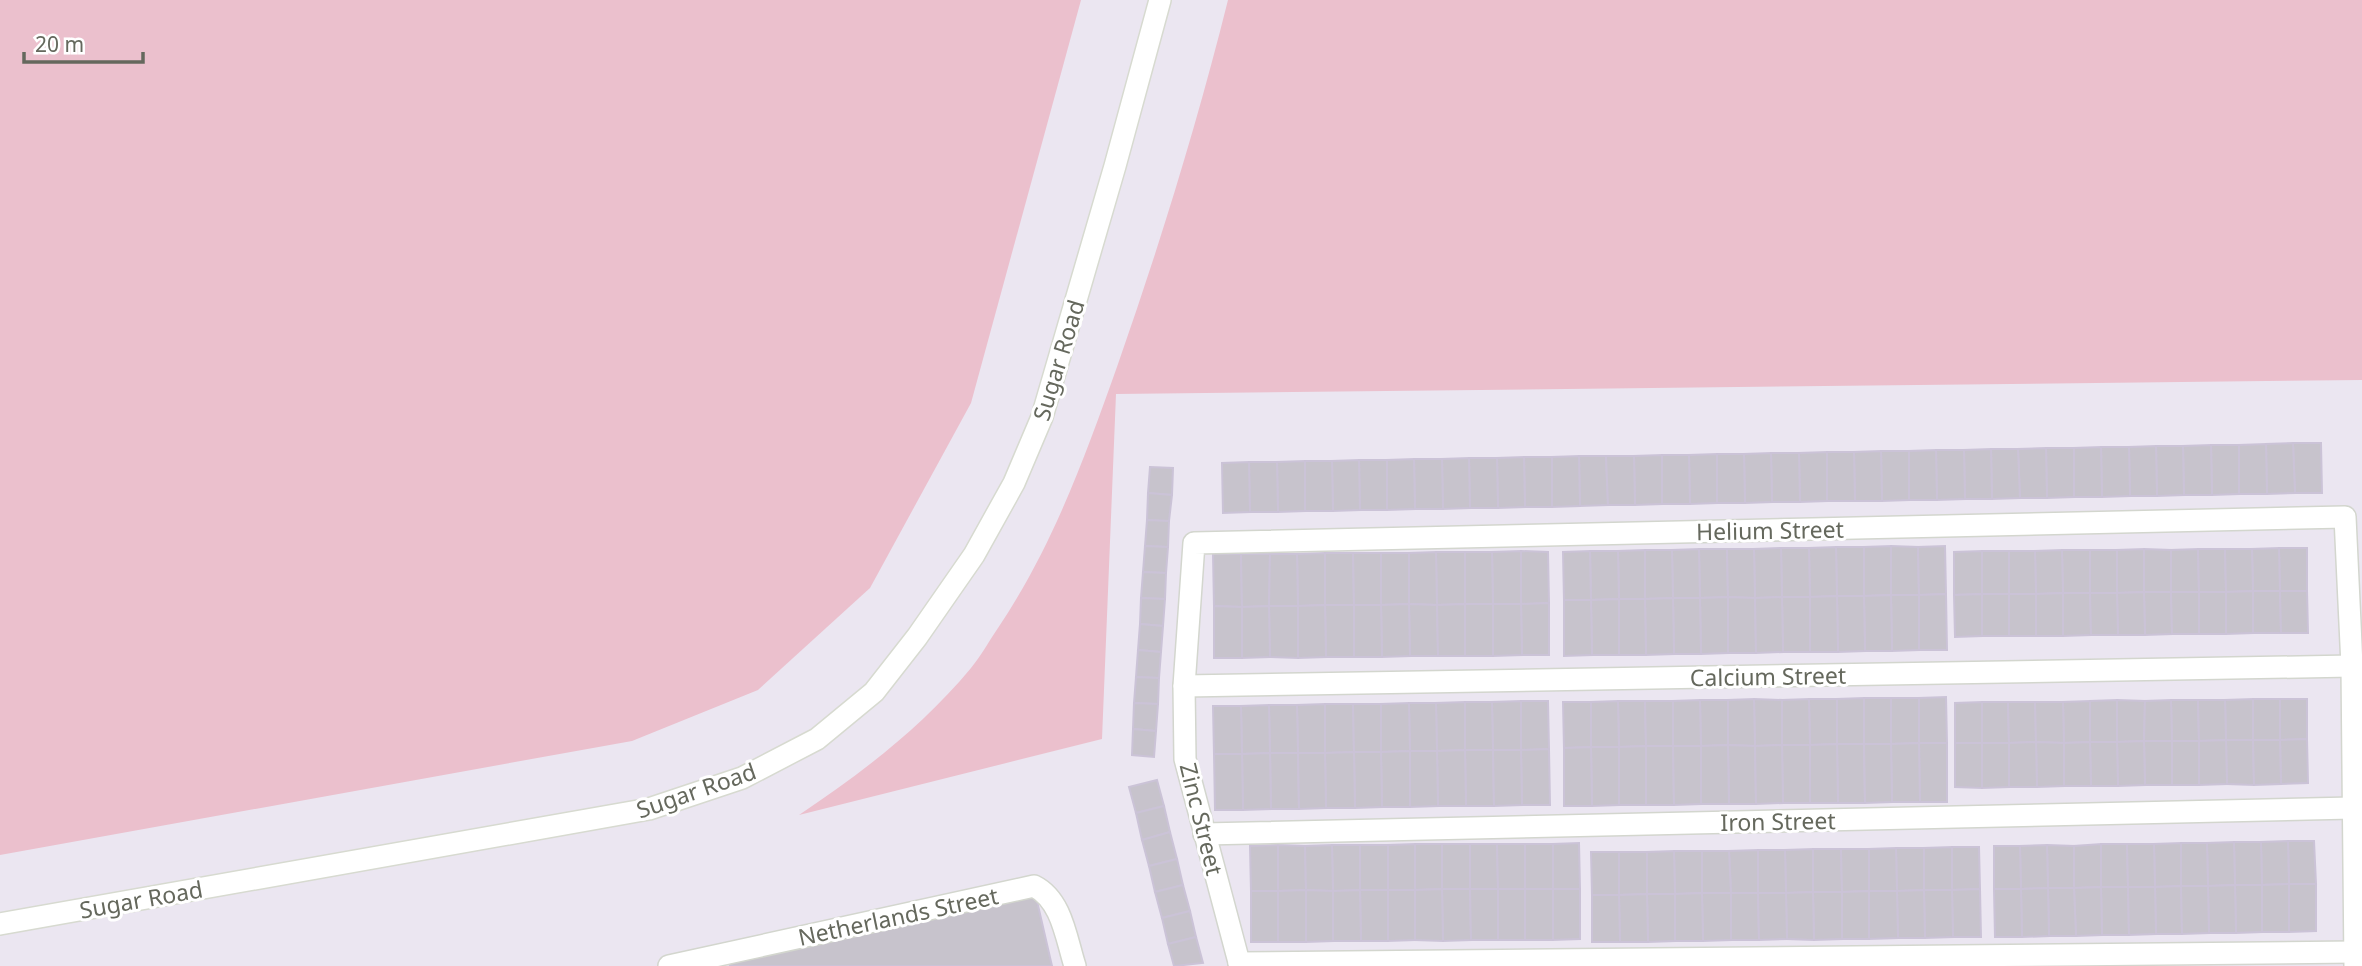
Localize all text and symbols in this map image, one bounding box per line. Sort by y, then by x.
scale bar [24,21,144,65]
text: 20 m [35,30,84,58]
street label: Sugar Road [1024,296,1092,424]
street label: Helium Street [1696,513,1844,547]
street label: Calcium Street [1690,659,1846,693]
street label: Sugar Road [632,755,760,825]
street label: Zinc Street [1173,760,1231,878]
street label: Iron Street [1720,804,1836,838]
street label: Sugar Road [77,872,205,926]
street label: Netherlands Street [795,879,1001,953]

